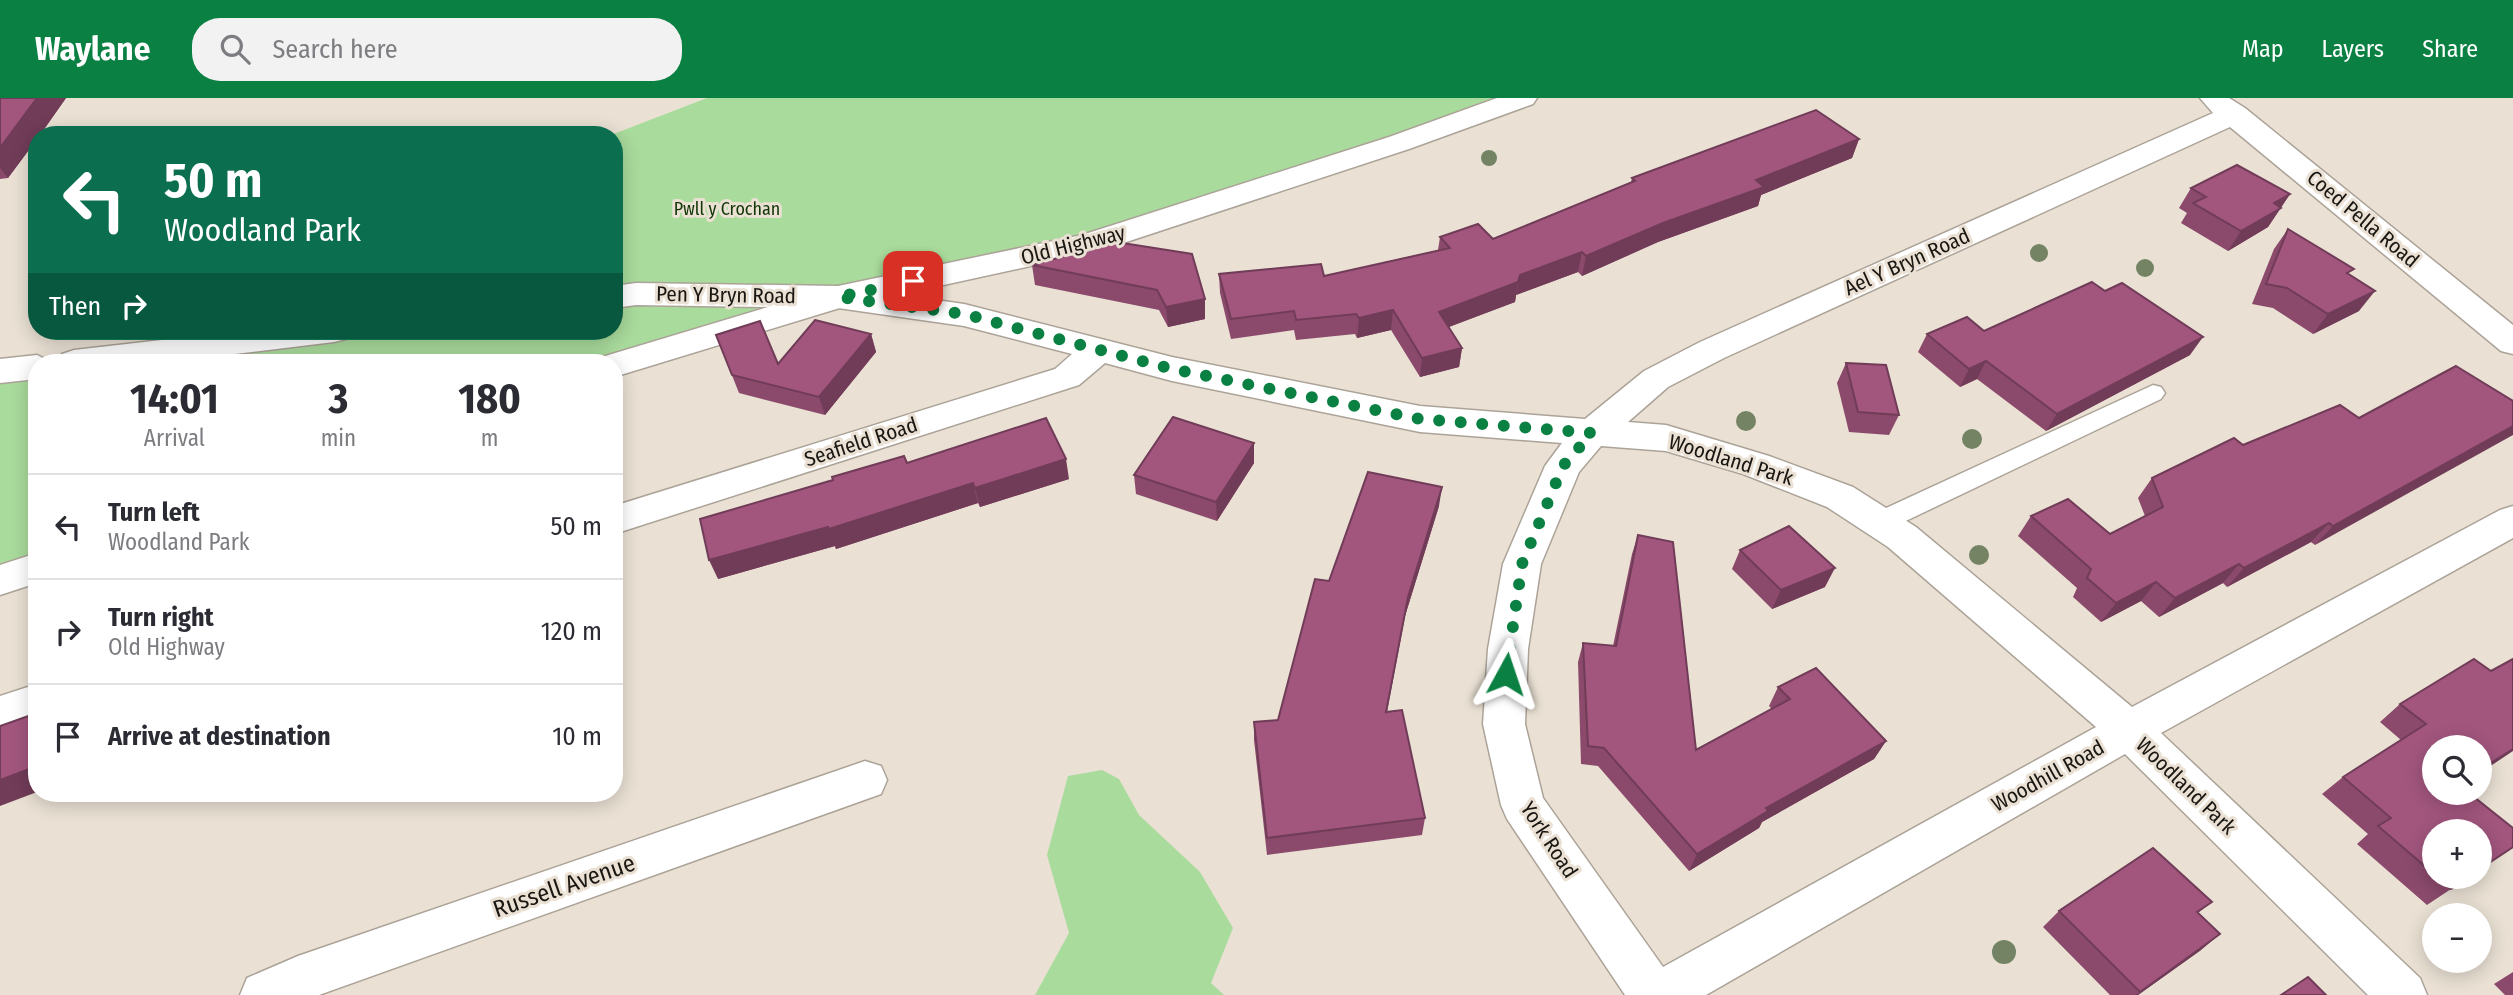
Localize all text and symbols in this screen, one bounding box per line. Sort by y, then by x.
search box [192,18,682,81]
text: Waylane [35,29,150,69]
icon: search [216,30,254,68]
text: Search here [272,34,398,65]
text: Map [2242,35,2284,63]
text: Layers [2322,35,2384,63]
text: Share [2422,35,2478,63]
text: 50 m [164,151,262,210]
icon: left [49,154,140,245]
street label: Coed Pella Road [2302,165,2424,273]
park label: Pwll y Crochan [674,198,780,220]
text: Woodland Park [164,211,361,249]
street label: Old Highway [1018,219,1128,271]
street label: Ael Y Bryn Road [1840,223,1974,301]
pin [883,251,943,311]
icon: arrive [894,262,932,300]
street label: Pen Y Bryn Road [656,281,796,309]
icon: right [115,287,153,325]
text: Then [49,291,101,322]
text: 14:01 [130,374,219,424]
text: 3 [328,374,348,424]
text: 180 [458,374,521,424]
street label: Seafield Road [801,411,921,473]
text: Arrival [144,424,205,452]
text: min [321,424,356,452]
text: m [481,424,498,452]
street label: Woodland Park [1665,429,1797,491]
text: Turn left [108,497,200,528]
icon: left [49,508,87,546]
text: 50 m [550,511,602,542]
text: Woodland Park [108,528,249,556]
text: Turn right [108,602,214,633]
icon: right [49,613,87,651]
text: 120 m [541,616,602,647]
text: Old Highway [108,633,225,661]
position arrow [1469,637,1543,711]
icon: arrive [49,718,87,756]
text: Arrive at destination [108,721,331,752]
text: 10 m [552,721,602,752]
street label: Woodland Park [2131,732,2242,840]
street label: Woodhill Road [1987,734,2109,818]
map controls [2422,735,2492,973]
button: search [2422,735,2492,805]
street label: York Road [1515,797,1583,883]
button: + [2422,819,2492,889]
street label: Russell Avenue [489,849,639,923]
button: − [2422,903,2492,973]

